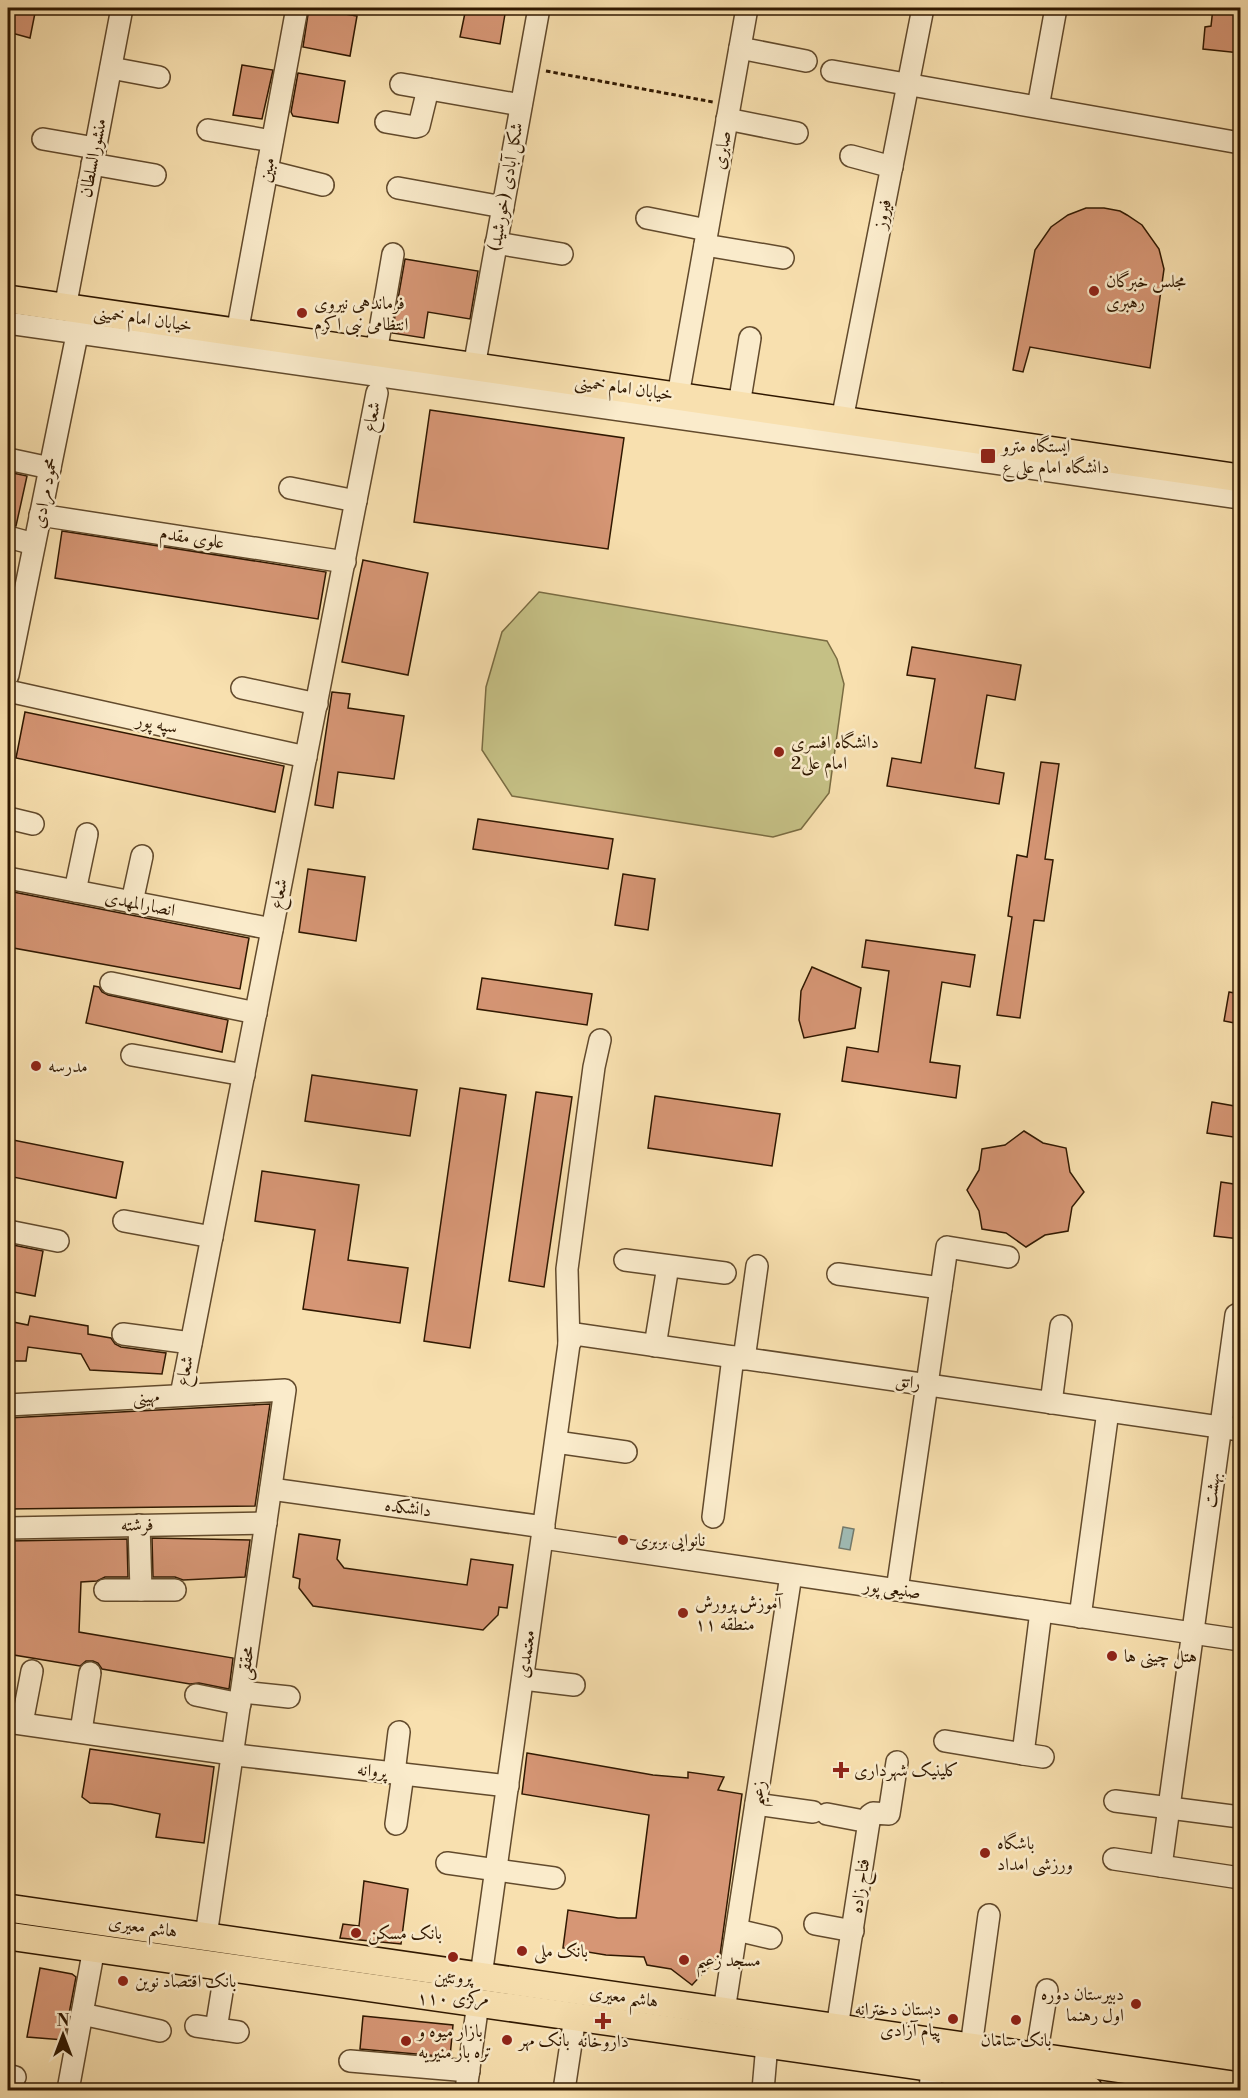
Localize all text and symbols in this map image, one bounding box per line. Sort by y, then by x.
street label: منشورالسلطان [74,116,112,200]
street label: شکل آبادی (خورشید) [483,121,529,253]
street label: صابری [707,129,737,171]
street label: مبین [253,156,281,184]
street label: فیروز [869,197,897,233]
place label: مجلس خبرگان رهبری [1106,270,1186,314]
marker: مجلس خبرگان رهبری [1087,284,1101,298]
place label: فرماندهی نیروی انتظامی نبی اکرم [314,292,408,340]
street label: خیابان امام خمینی [92,301,194,341]
marker: فرماندهی نیروی انتظامی نبی اکرم [295,306,309,320]
street label: خیابان امام خمینی [573,370,675,410]
street label: شعاع [358,400,389,435]
place label: ایستگاه مترو دانشگاه امام علی ع [1000,434,1109,483]
marker: ایستگاه مترو دانشگاه امام علی ع [979,447,997,465]
street label: محمود مرادی [27,456,64,531]
street label: علوی مقدم [157,522,226,558]
street label: سپه پور [132,708,180,741]
place label: دانشگاه افسری امام علی2 [791,730,879,779]
marker: دانشگاه افسری امام علی2 [772,745,786,759]
street label: شعاع [265,877,296,912]
street label: انصارالمهدی [103,886,177,922]
place label: مدرسه [48,1055,88,1078]
marker: مدرسه [29,1059,43,1073]
street label: شعاع [171,1354,202,1389]
street label: راتق [894,1369,922,1395]
street label: مهینی [132,1385,160,1410]
street label: بهشت [1198,1471,1226,1509]
street label: دانشکده [383,1493,433,1523]
street label: فرشته [120,1513,154,1537]
place label: نانوایی بربری [635,1529,705,1552]
marker: نانوایی بربری [616,1533,630,1547]
street label: صنیعی پور [860,1573,922,1605]
place label: آموزش پرورش منطقه ۱۱ [695,1592,784,1636]
marker: آموزش پرورش منطقه ۱۱ [676,1606,690,1620]
street label: معتمدی [511,1628,541,1680]
street label: محققی [232,1644,261,1682]
place label: هتل چینی ها [1124,1645,1197,1669]
marker: هتل چینی ها [1105,1649,1119,1663]
street label: پروانه [356,1758,390,1784]
place label: کلینیک شهرداری [854,1759,959,1782]
marker: کلینیک شهرداری [832,1761,850,1779]
street label: زعیم [745,1778,777,1809]
place label: باشگاه ورزشی امداد [997,1831,1073,1877]
marker: باشگاه ورزشی امداد [978,1846,992,1860]
street label: فتاح زاده [845,1857,879,1916]
street label: هاشم معیری [106,1911,179,1949]
place label: بانک مسکن [368,1922,442,1945]
marker: بانک مسکن [349,1926,363,1940]
place label: بانک ملی [534,1940,588,1964]
marker: بانک ملی [515,1944,529,1958]
place label: مسجد زعیم [696,1949,761,1978]
marker: پروتئین مرکزی ۱۱۰ [446,1950,460,1964]
marker: مسجد زعیم [677,1953,691,1967]
place label: پروتئین مرکزی ۱۱۰ [417,1966,489,2011]
place label: بانک اقتصاد نوین [135,1970,236,1993]
marker: بانک اقتصاد نوین [116,1974,130,1988]
street label: هاشم معیری [587,1981,660,2019]
place label: دبیرستان دوره اول رهنما [1041,1983,1124,2027]
marker: دبیرستان دوره اول رهنما [1129,1997,1143,2011]
place label: دبستان دخترانه پیام آزادی [855,1998,941,2046]
north arrow [33,2005,93,2065]
text: N [57,2011,70,2031]
marker: دبستان دخترانه پیام آزادی [946,2012,960,2026]
marker: بانک سامان [1009,2013,1023,2027]
marker: داروخانه [596,2014,610,2028]
place label: بازار میوه و تره بار منیریه [416,2020,491,2064]
place label: بانک مهر [517,2029,570,2052]
place label: بانک سامان [981,2029,1051,2052]
place label: داروخانه [577,2030,629,2053]
marker: بانک مهر [500,2033,514,2047]
marker: بازار میوه و تره بار منیریه [399,2034,413,2048]

